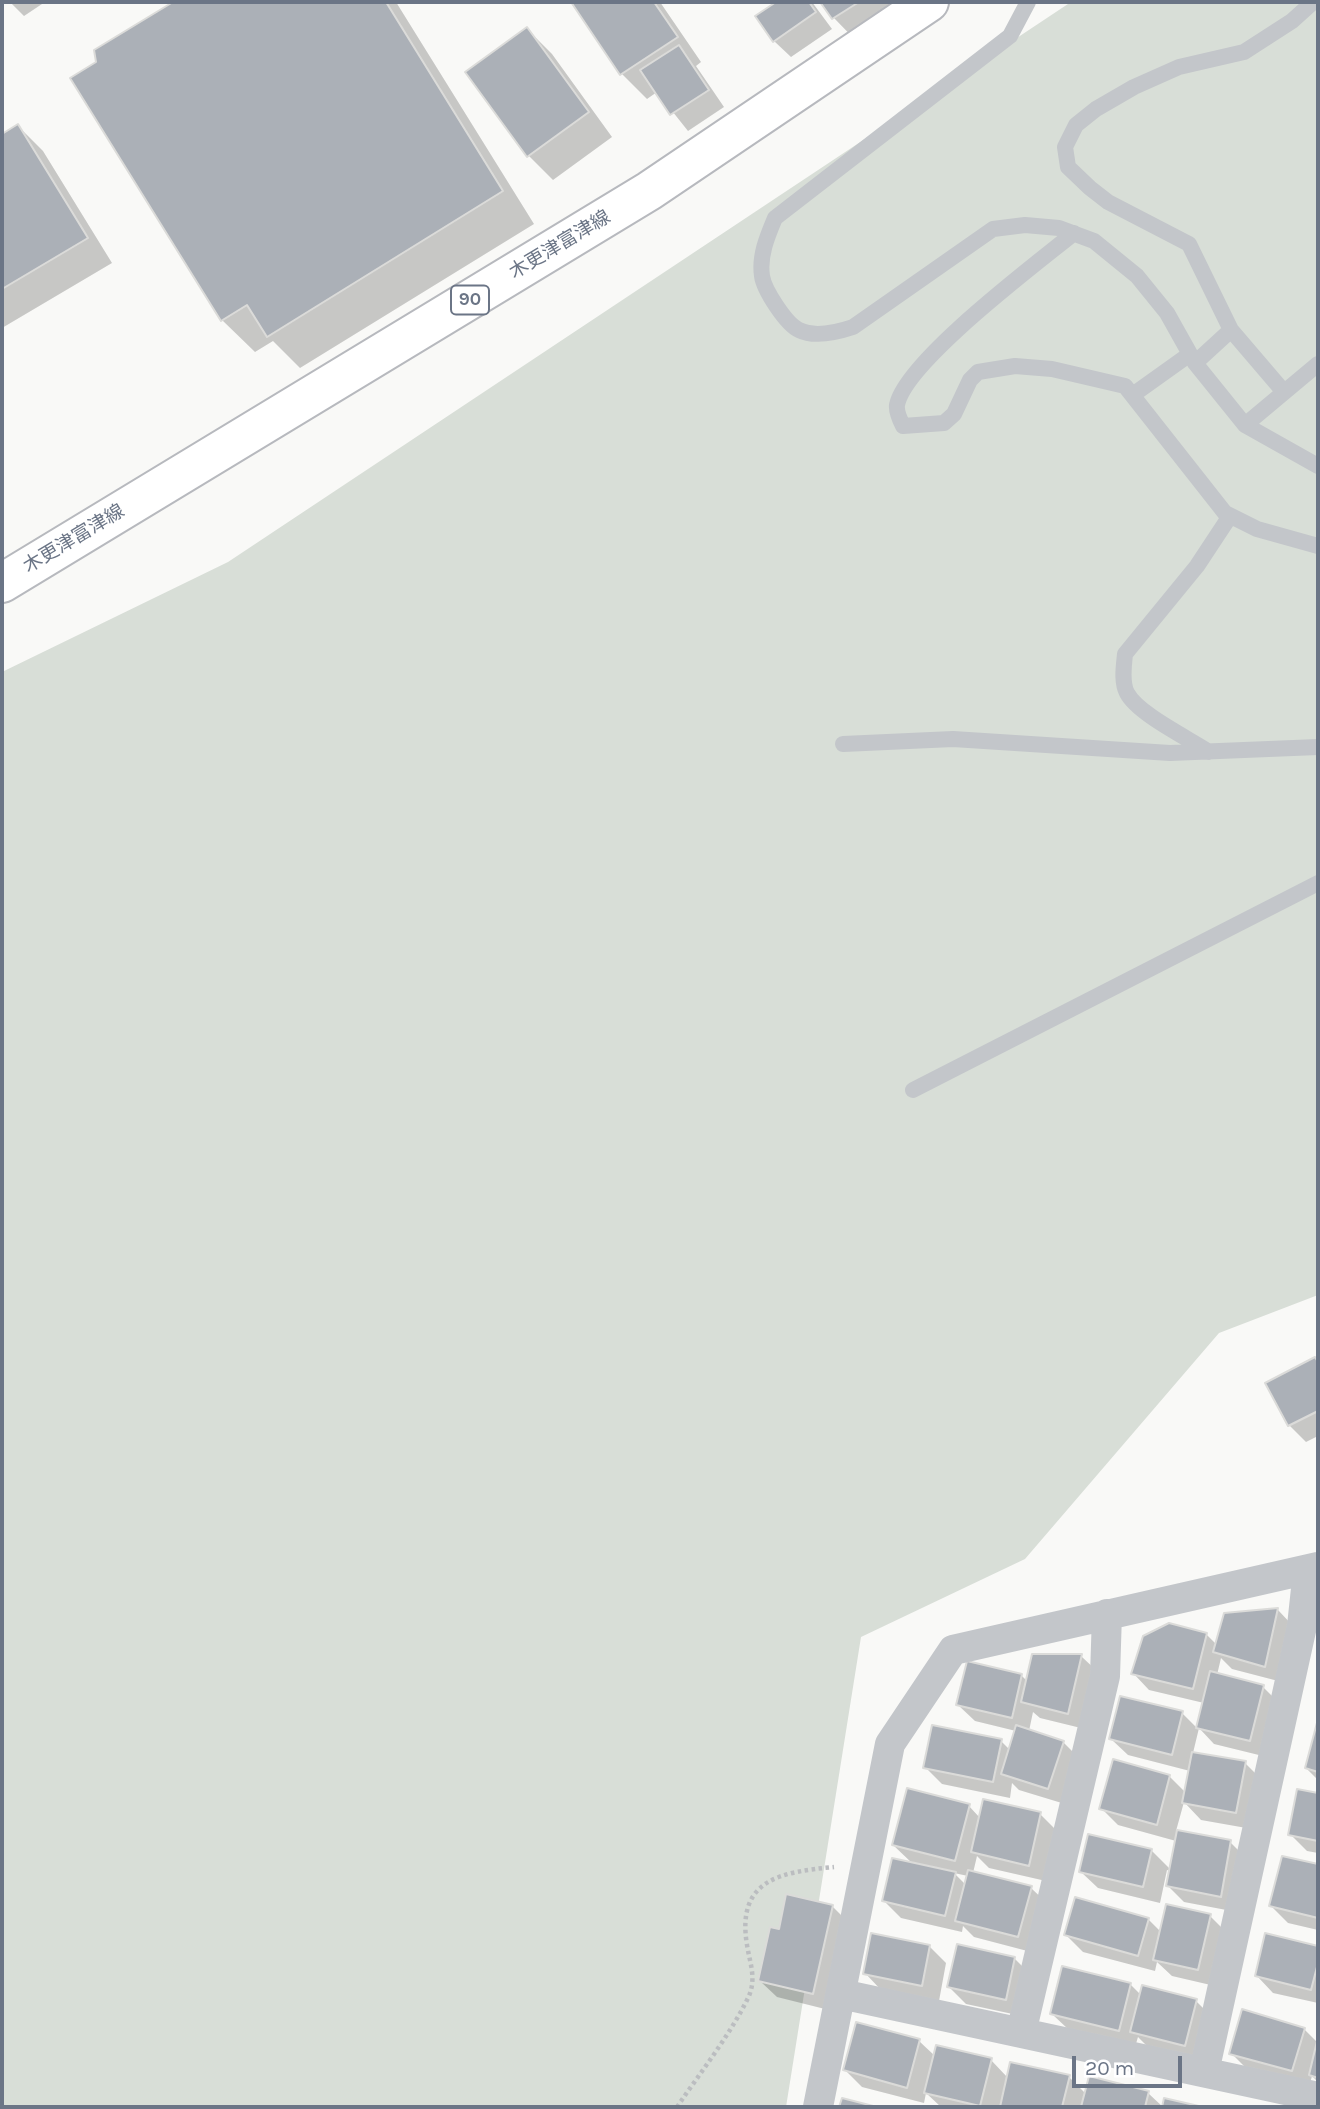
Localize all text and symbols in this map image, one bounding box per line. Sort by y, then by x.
street label: 木更津富津線 [505,206,615,284]
road number: 90 [451,286,489,314]
street label: 木更津富津線 [19,500,129,578]
scale bar [1075,2042,1185,2086]
text: 20 m [1085,2056,1134,2080]

